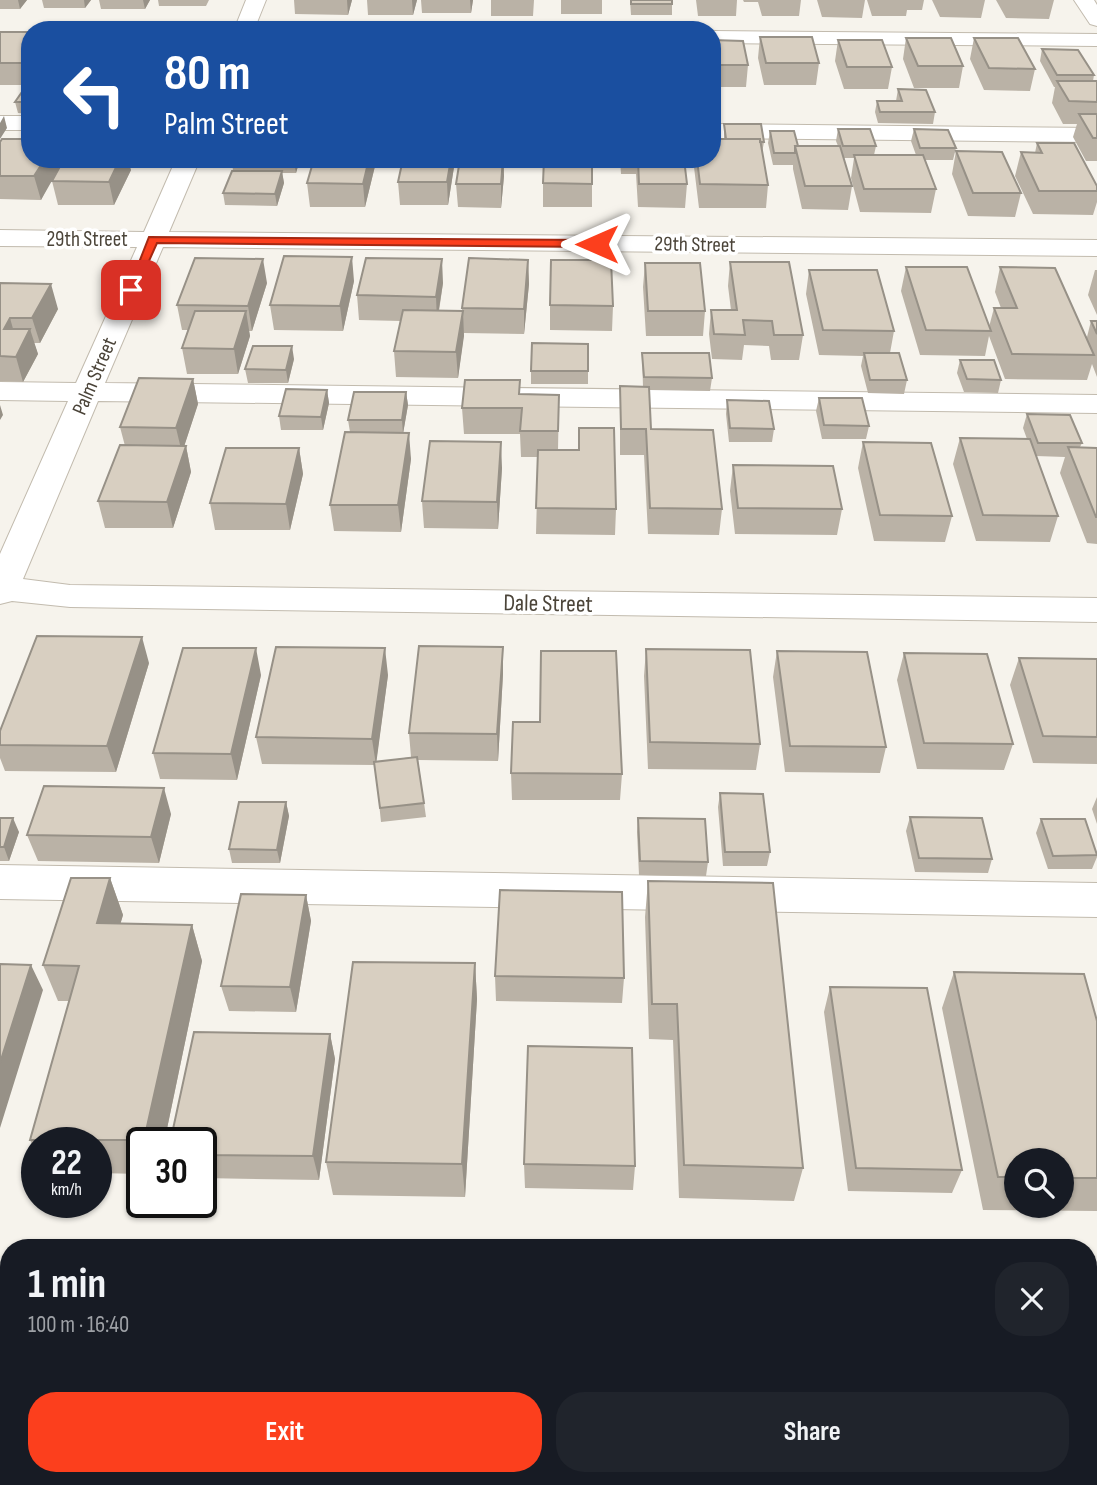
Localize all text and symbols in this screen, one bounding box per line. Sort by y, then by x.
text: 80 m [164,45,251,104]
icon: left [49,49,140,140]
text: Palm Street [164,105,289,144]
position arrow [560,207,634,281]
street label: 29th Street [46,227,128,252]
street label: 29th Street [654,231,736,258]
pin [101,260,161,320]
icon: arrive [112,271,150,309]
street label: Palm Street [67,334,122,419]
street label: Dale Street [503,588,593,619]
speed limit sign: 30 [126,1127,217,1218]
text: 22 [51,1142,82,1185]
map controls [1004,1148,1074,1218]
button: search [1004,1148,1074,1218]
text: km/h [51,1179,82,1200]
text: 1 min [28,1259,106,1310]
button: close [995,1262,1069,1336]
text: 100 m · 16:40 [28,1311,129,1339]
button: Exit [28,1392,542,1472]
button: Share [556,1392,1069,1472]

